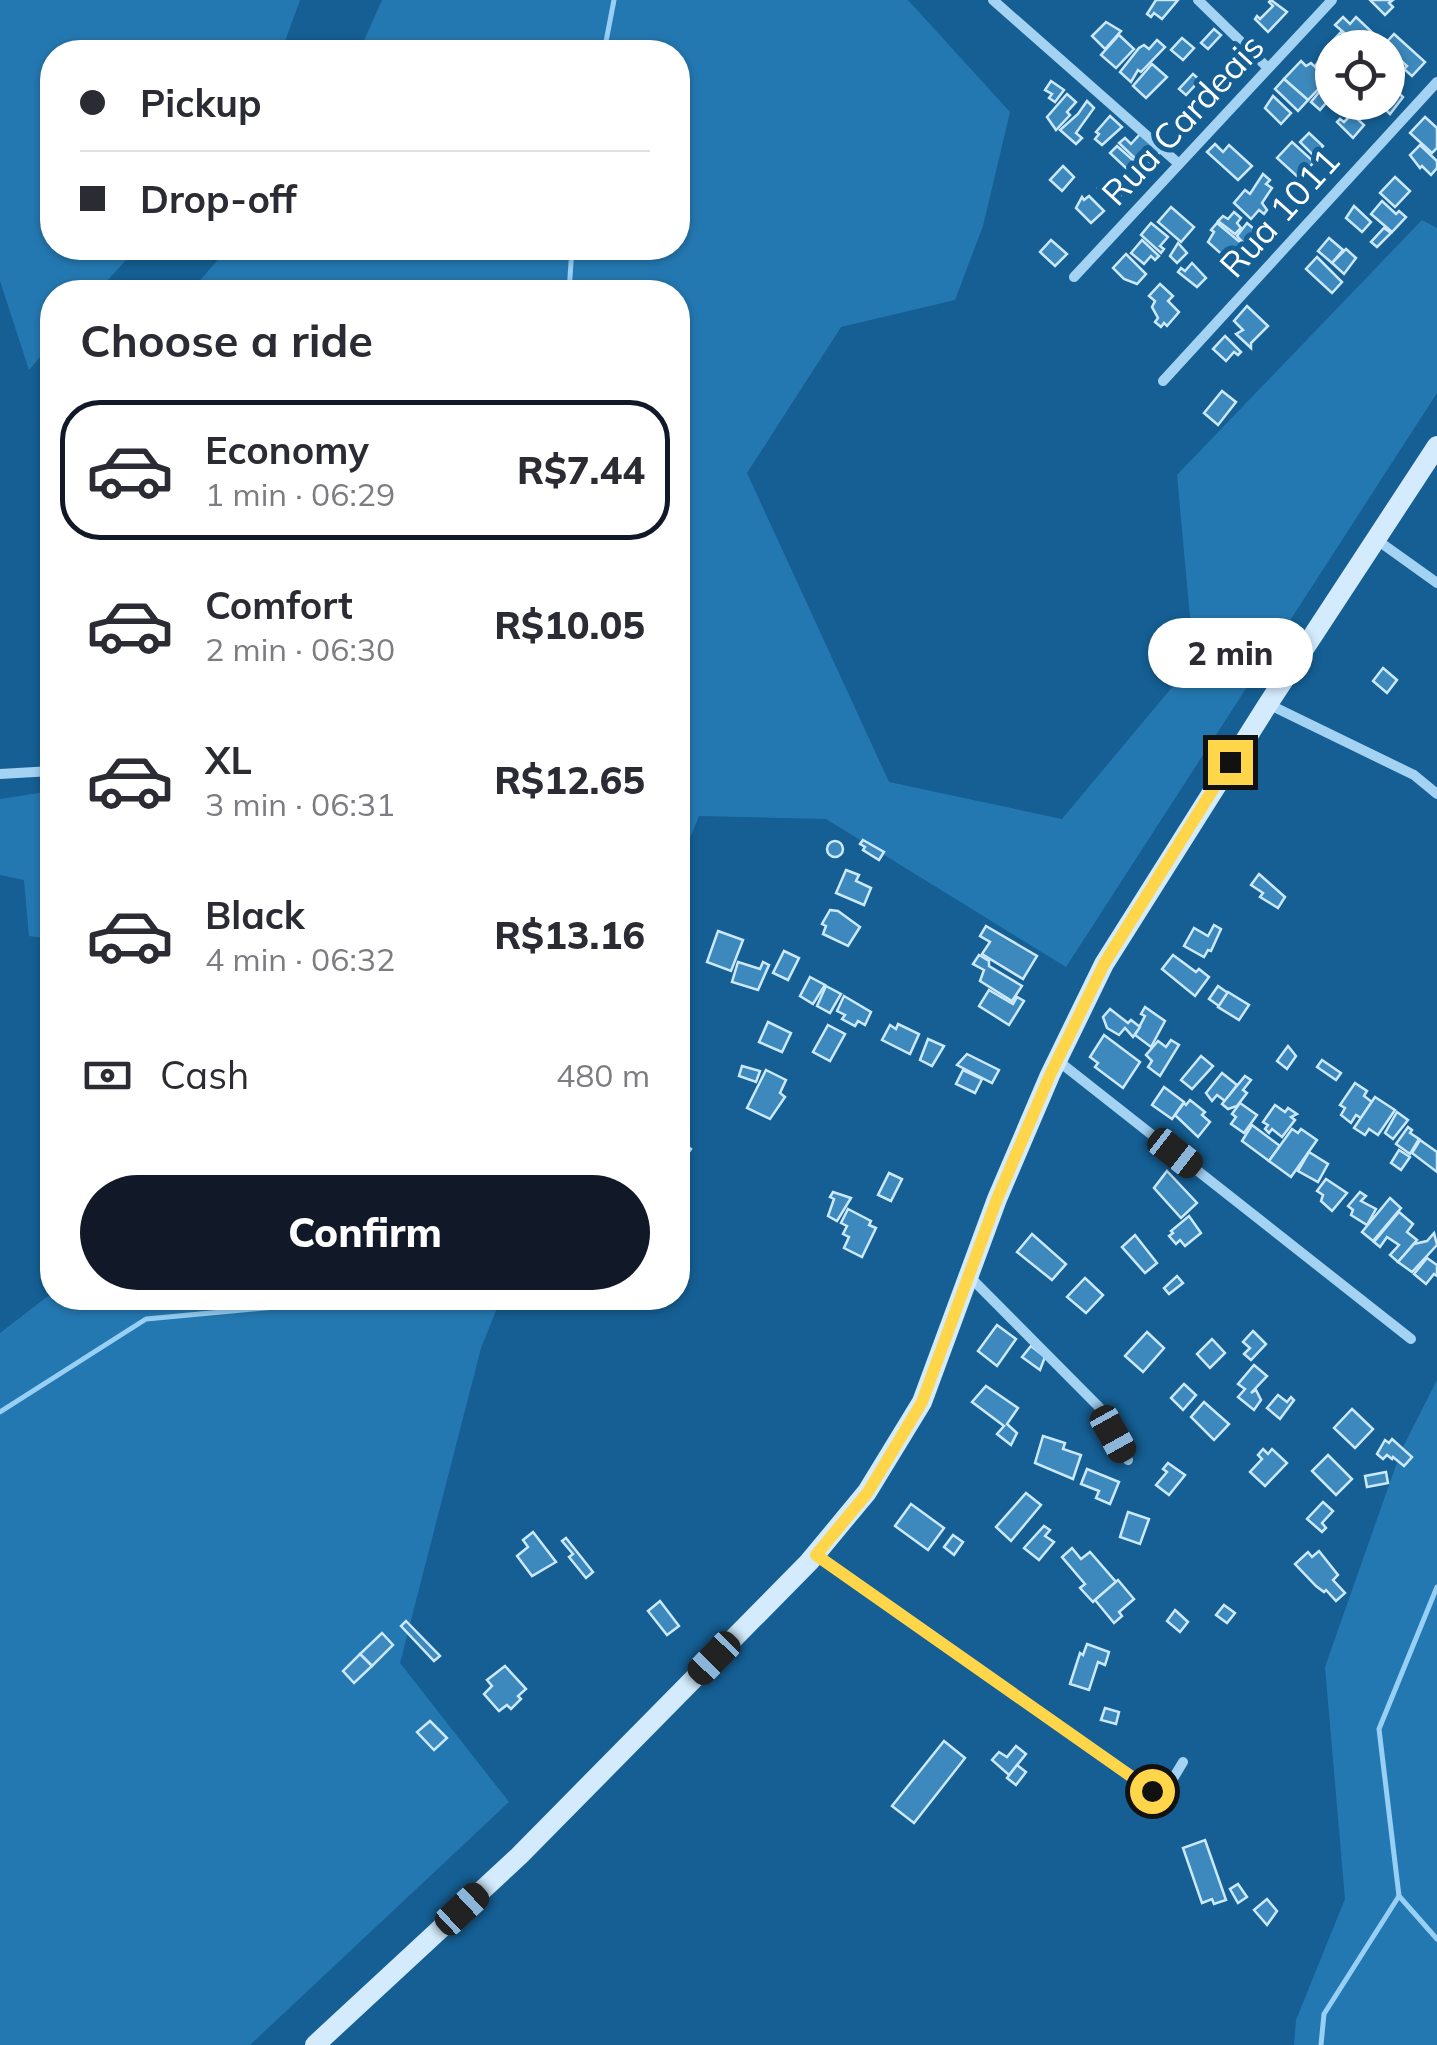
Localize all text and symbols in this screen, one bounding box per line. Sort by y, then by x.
street label: Rua Cardeais [1092,25,1273,214]
map controls [1315,30,1405,120]
button: locate [1315,30,1405,120]
text: Pickup [140,79,262,127]
street label: Rua 1011 [1210,139,1349,286]
text: Drop-off [140,175,297,223]
text: Choose a ride [80,312,373,368]
icon: car [85,425,175,515]
text: Economy [205,426,369,474]
text: R$7.44 [517,446,645,494]
text: 1 min · 06:29 [205,474,395,514]
icon: car [85,580,175,670]
text: Comfort [205,581,353,629]
text: R$10.05 [494,601,645,649]
callout: 2 min [1148,617,1312,687]
text: 2 min · 06:30 [205,629,395,669]
text: 2 min [1188,633,1273,673]
icon: car [85,735,175,825]
text: XL [205,736,252,784]
route end [1208,740,1253,785]
text: R$12.65 [494,756,645,804]
text: 3 min · 06:31 [205,784,395,824]
icon: car [85,890,175,980]
text: Black [205,891,305,939]
text: R$13.16 [494,911,645,959]
text: 4 min · 06:32 [205,939,395,979]
icon: cash [80,1048,135,1103]
text: Cash [160,1051,249,1099]
text: 480 m [556,1055,650,1095]
car [1142,1123,1208,1183]
button: Confirm [80,1175,650,1290]
car [1085,1400,1141,1468]
car [682,1626,746,1690]
route start [1130,1769,1175,1814]
car [430,1878,494,1940]

